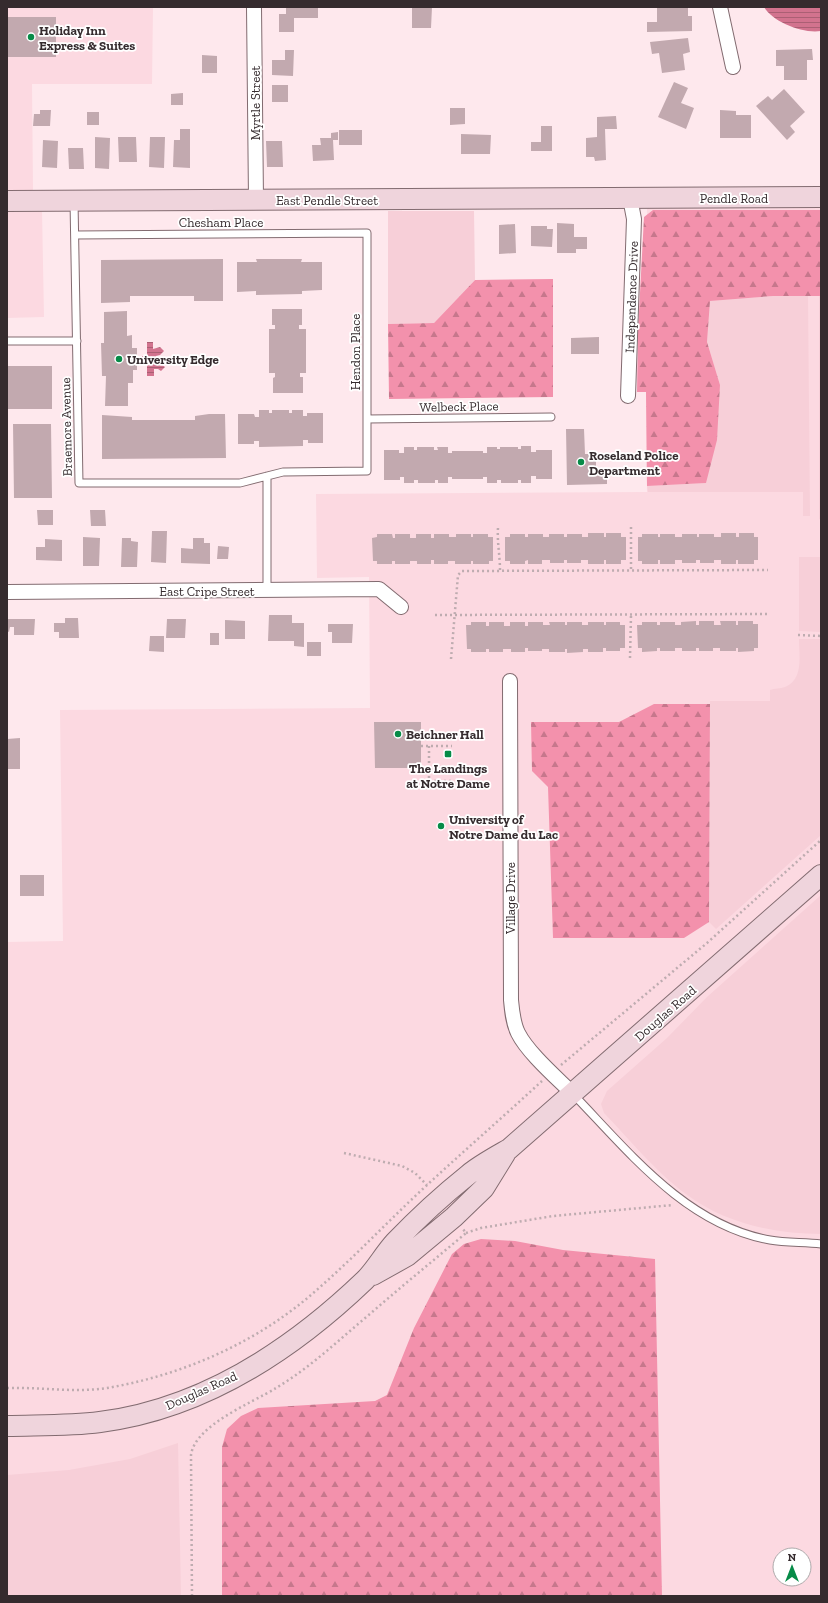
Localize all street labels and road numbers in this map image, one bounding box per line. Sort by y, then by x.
street label: Myrtle Street [248,65,263,140]
street label: Pendle Road [700,191,768,206]
street label: East Pendle Street [276,193,378,208]
street label: Chesham Place [179,215,263,230]
street label: Independence Drive [622,241,641,353]
street label: Hendon Place [348,314,363,390]
street label: Braemore Avenue [58,377,75,477]
street label: Welbeck Place [419,398,499,415]
street label: East Cripe Street [159,584,255,599]
street label: Village Drive [503,862,518,935]
street label: Douglas Road [632,983,699,1044]
street label: Douglas Road [163,1368,239,1413]

